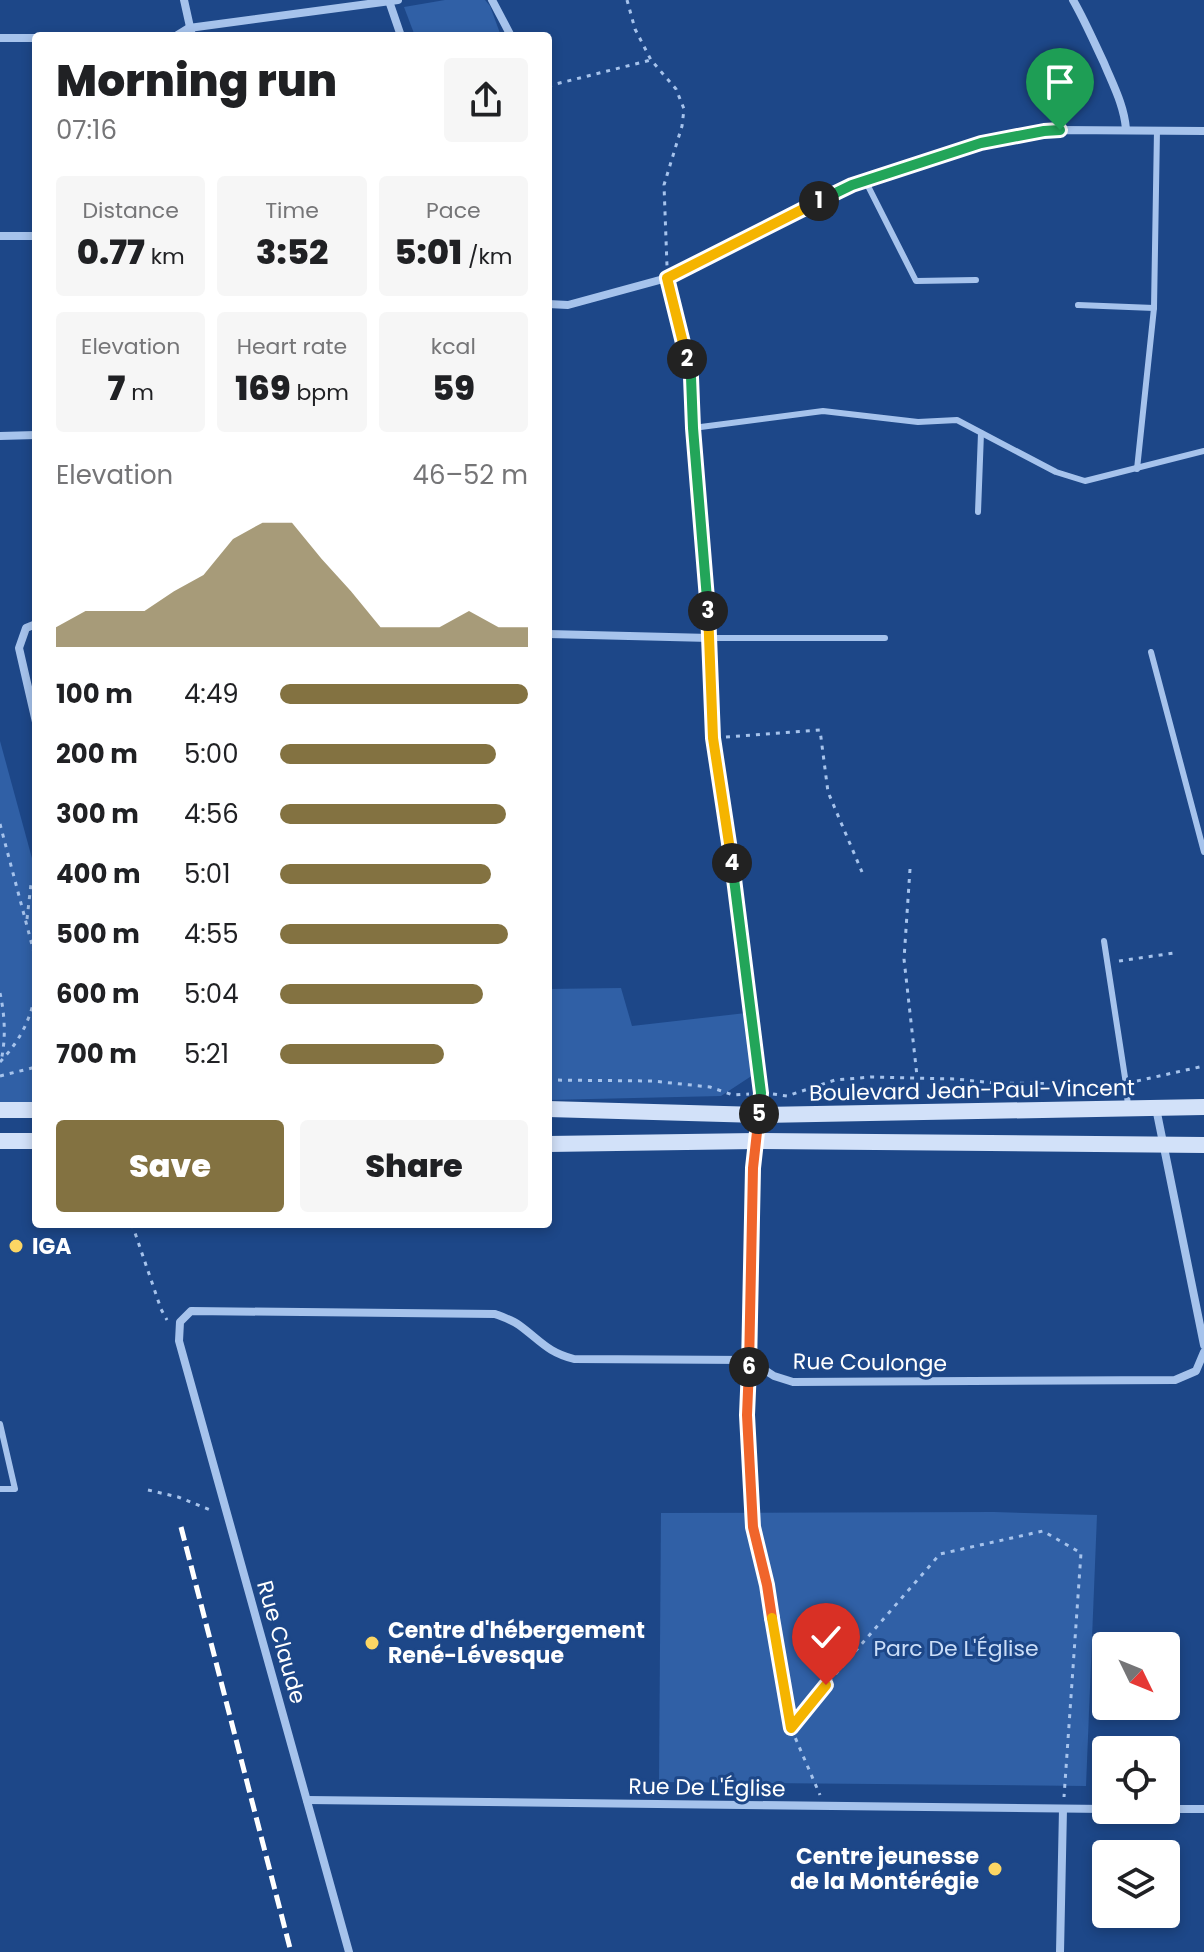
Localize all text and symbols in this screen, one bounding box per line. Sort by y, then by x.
pin [1026,48,1094,130]
text: Morning run [56,50,337,111]
button: share [444,58,528,142]
icon: arrive [1038,60,1082,104]
text: 07:16 [56,112,117,148]
pin: 1 [799,181,839,221]
text: 1 [815,185,823,216]
text: Distance [82,195,179,226]
text: Time [265,195,319,226]
text: Pace [426,195,481,226]
text: 0.77 [77,228,145,276]
text: 3:52 [256,228,328,276]
text: 5:01 [394,228,462,276]
text: km [145,241,185,272]
text: /km [462,241,513,272]
text: Elevation [81,331,180,362]
text: Heart rate [237,331,347,362]
text: kcal [431,331,476,362]
pin: 2 [667,339,707,379]
text: 2 [681,343,693,374]
text: 7 [107,364,125,412]
text: 169 [235,364,291,412]
text: 59 [432,364,475,412]
text: m [125,377,154,408]
text: bpm [291,377,349,408]
text: Elevation [56,457,173,493]
text: 46–52 m [413,457,528,493]
pin: 3 [688,591,728,631]
text: 3 [701,595,715,626]
text: 100 m [56,676,133,712]
text: 4:49 [184,676,239,712]
text: 200 m [56,736,138,772]
text: 5:00 [184,736,239,772]
text: 300 m [56,796,139,832]
text: 4:56 [184,796,239,832]
pin: 4 [712,843,752,883]
text: 4 [725,847,739,878]
text: 400 m [56,856,141,892]
text: 5:01 [184,856,231,892]
text: 500 m [56,916,140,952]
text: 4:55 [184,916,239,952]
text: 600 m [56,976,140,1012]
text: 5:04 [184,976,239,1012]
text: 700 m [56,1036,137,1072]
text: 5:21 [184,1036,229,1072]
street label: Boulevard Jean-Paul-Vincent [809,1072,1135,1109]
pin: 5 [739,1094,779,1134]
text: 5 [752,1098,766,1129]
button: Save [56,1120,284,1212]
button: Share [300,1120,528,1212]
place label: IGA [32,1231,71,1262]
marker: IGA [7,1237,25,1255]
street label: Rue Coulonge [793,1346,947,1379]
pin: 6 [729,1347,769,1387]
text: 6 [742,1351,756,1382]
street label: Rue Claude [249,1577,314,1707]
pin [792,1603,860,1685]
place label: Centre d'hébergement René-Lévesque [388,1615,645,1671]
icon: check [804,1615,848,1659]
north arrow [1092,1632,1180,1720]
map controls [1092,1632,1180,1928]
park label: Parc De L'Église [873,1633,1039,1664]
marker: Centre d'hébergement René-Lévesque [363,1634,381,1652]
button: locate [1092,1736,1180,1824]
street label: Rue De L'Église [628,1771,786,1804]
button: layers [1092,1840,1180,1928]
place label: Centre jeunesse de la Montérégie [790,1841,979,1897]
marker: Centre jeunesse de la Montérégie [986,1860,1004,1878]

